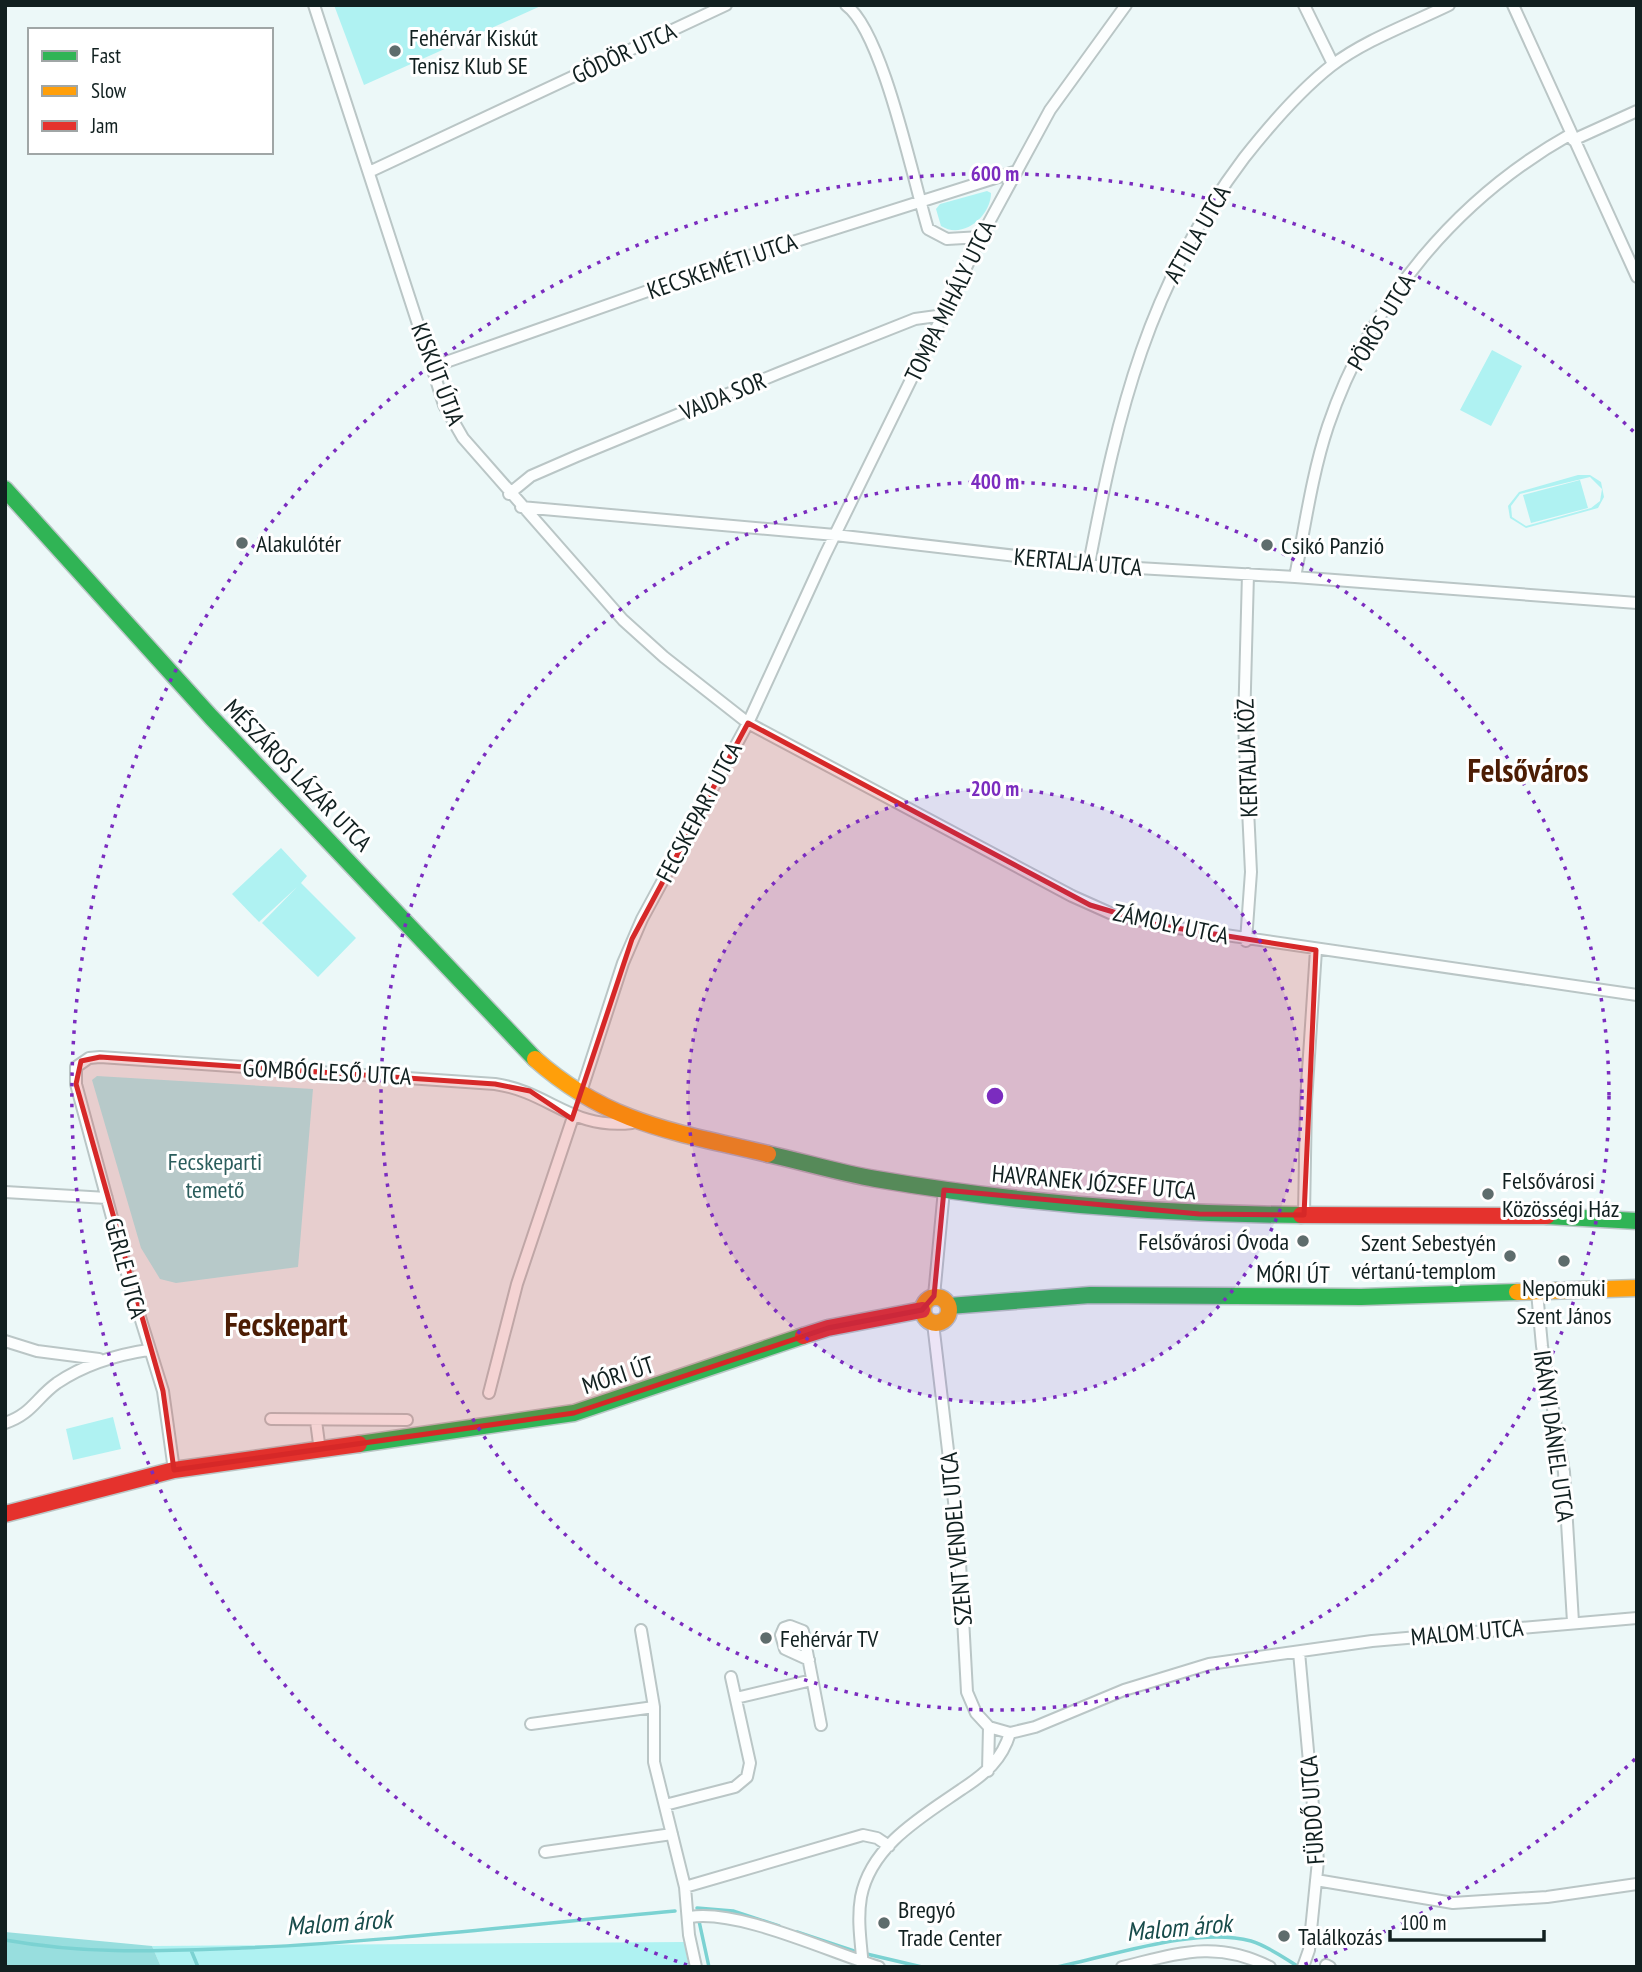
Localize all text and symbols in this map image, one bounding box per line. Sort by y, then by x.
street label: GÖDÖR UTCA [567,15,682,91]
place label: Fehérvár Kiskút Tenisz Klub SE [409,22,538,81]
legend [28,28,273,154]
text: Fast [91,42,121,69]
marker: Fehérvár Kiskút Tenisz Klub SE [387,43,403,59]
text: Slow [91,77,127,104]
text: Jam [90,112,118,139]
text: 600 m [971,160,1019,187]
street label: ATTILA UTCA [1157,179,1238,288]
street label: TOMPA MIHÁLY UTCA [897,215,1003,387]
street label: KECSKEMÉTI UTCA [643,226,802,306]
street label: PÖRÖS UTCA [1340,268,1422,376]
street label: KISKÚT ÚTJA [404,318,472,430]
street label: VAJDA SOR [675,365,771,428]
text: 400 m [971,468,1019,495]
place label: Alakulótér [256,528,342,559]
place label: Csikó Panzió [1281,530,1384,561]
marker: Alakulótér [234,535,250,551]
marker: Csikó Panzió [1259,537,1275,553]
street label: KERTALJA UTCA [1013,541,1144,583]
street label: MÉSZÁROS LÁZÁR UTCA [217,692,379,858]
street label: KERTALJA KÖZ [1229,698,1265,818]
street label: FECSKEPART UTCA [649,736,749,887]
district label: Felsőváros [1467,749,1589,791]
text: 200 m [971,775,1019,802]
street label: ZÁMOLY UTCA [1110,897,1232,952]
street label: GOMBÓCLESŐ UTCA [242,1052,413,1092]
centre of rings [983,1084,1007,1108]
park label: Fecskeparti temető [168,1146,262,1205]
street label: HAVRANEK JÓZSEF UTCA [991,1158,1198,1206]
place label: Felsővárosi Közösségi Ház [1502,1165,1619,1224]
marker: Felsővárosi Közösségi Ház [1480,1186,1496,1202]
street label: GERLE UTCA [98,1214,154,1322]
place label: Felsővárosi Óvoda [1138,1226,1289,1257]
place label: Szent Sebestyén vértanú-templom [1352,1227,1496,1286]
marker: Felsővárosi Óvoda [1295,1233,1311,1249]
marker: Szent Sebestyén vértanú-templom [1502,1248,1518,1264]
marker: Nepomuki Szent János [1556,1253,1572,1269]
street label: MÓRI ÚT [1256,1258,1330,1290]
place label: Nepomuki Szent János [1516,1272,1612,1331]
district label: Fecskepart [224,1303,348,1345]
street label: IRÁNYI DÁNIEL UTCA [1527,1348,1581,1524]
street label: MÓRI ÚT [578,1349,658,1401]
street label: SZENT VENDEL UTCA [933,1450,979,1627]
street label: MALOM UTCA [1409,1612,1525,1652]
place label: Fehérvár TV [780,1623,879,1654]
marker: Fehérvár TV [758,1630,774,1646]
street label: FÜRDŐ UTCA [1293,1754,1331,1865]
place label: Bregyó Trade Center [898,1894,1002,1953]
scale bar [1390,1898,1544,1942]
water label: Malom árok [285,1902,396,1942]
water label: Malom árok [1125,1906,1236,1948]
text: 100 m [1400,1909,1446,1936]
marker: Bregyó Trade Center [876,1915,892,1931]
place label: Találkozás [1298,1921,1383,1952]
marker: Találkozás [1276,1928,1292,1944]

